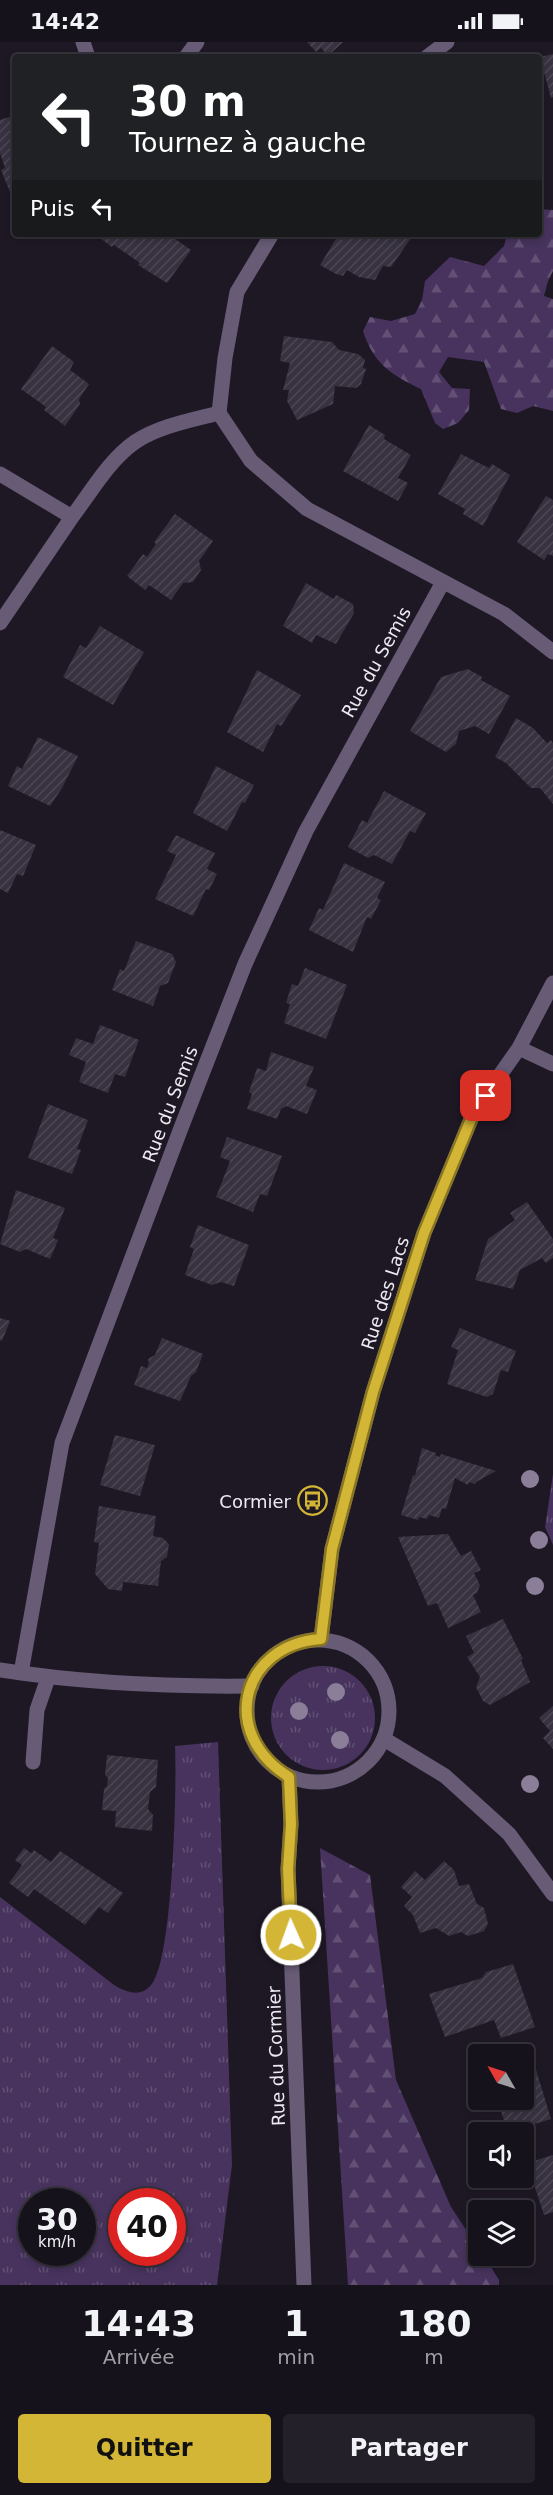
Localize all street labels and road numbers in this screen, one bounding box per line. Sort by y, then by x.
street label: Rue du Semis [337,603,415,721]
street label: Rue du Semis [138,1043,202,1165]
street label: Rue des Lacs [357,1234,413,1352]
street label: Rue du Cormier [263,1985,289,2126]

